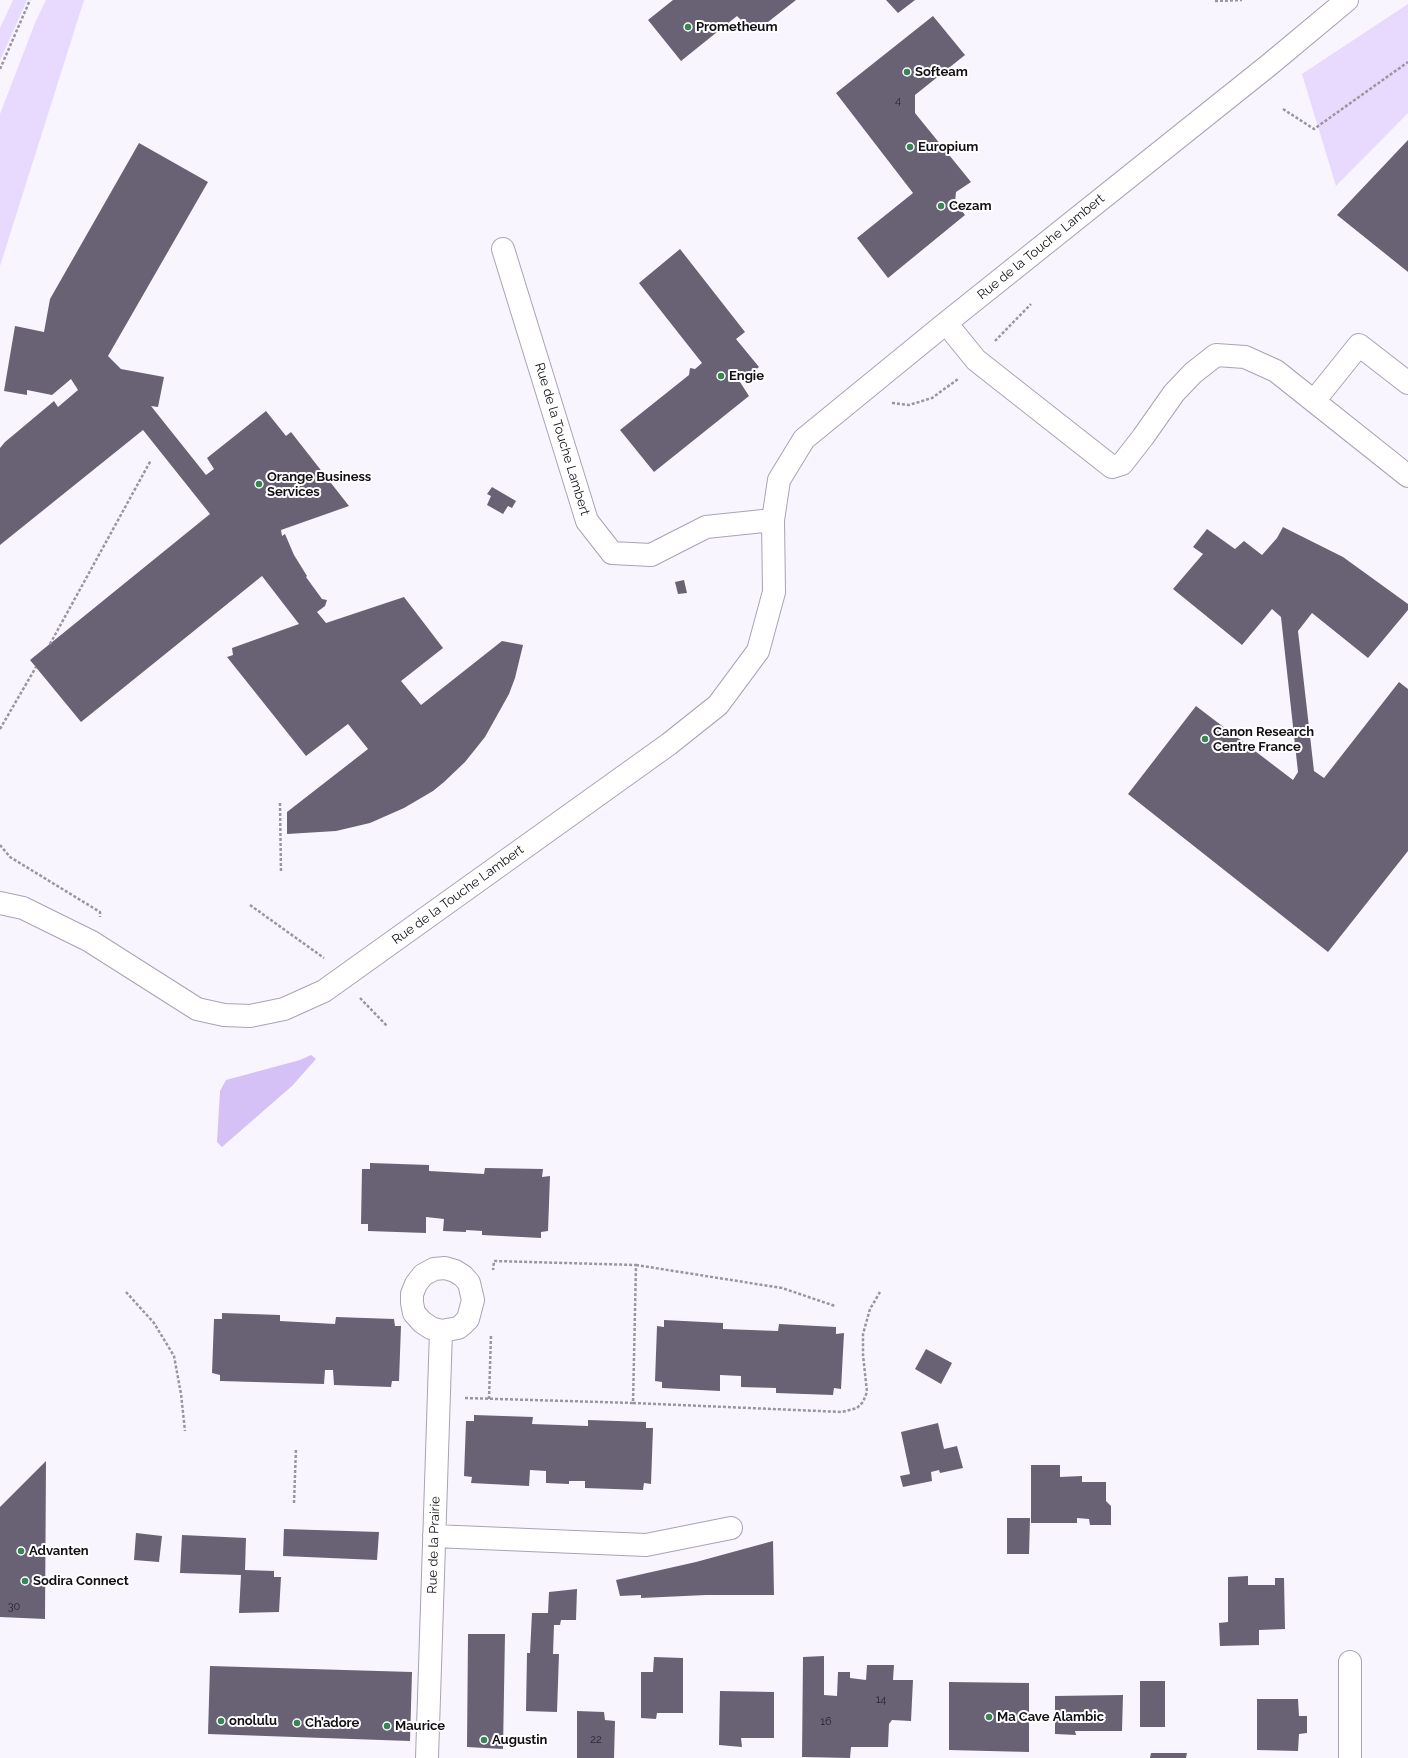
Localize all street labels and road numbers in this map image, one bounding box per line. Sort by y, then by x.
street label: Rue de la Touche Lambert [974,191,1108,303]
street label: Rue de la Touche Lambert [531,361,593,517]
street label: Rue de la Touche Lambert [389,842,527,948]
street label: Rue de la Prairie [425,1496,443,1594]

